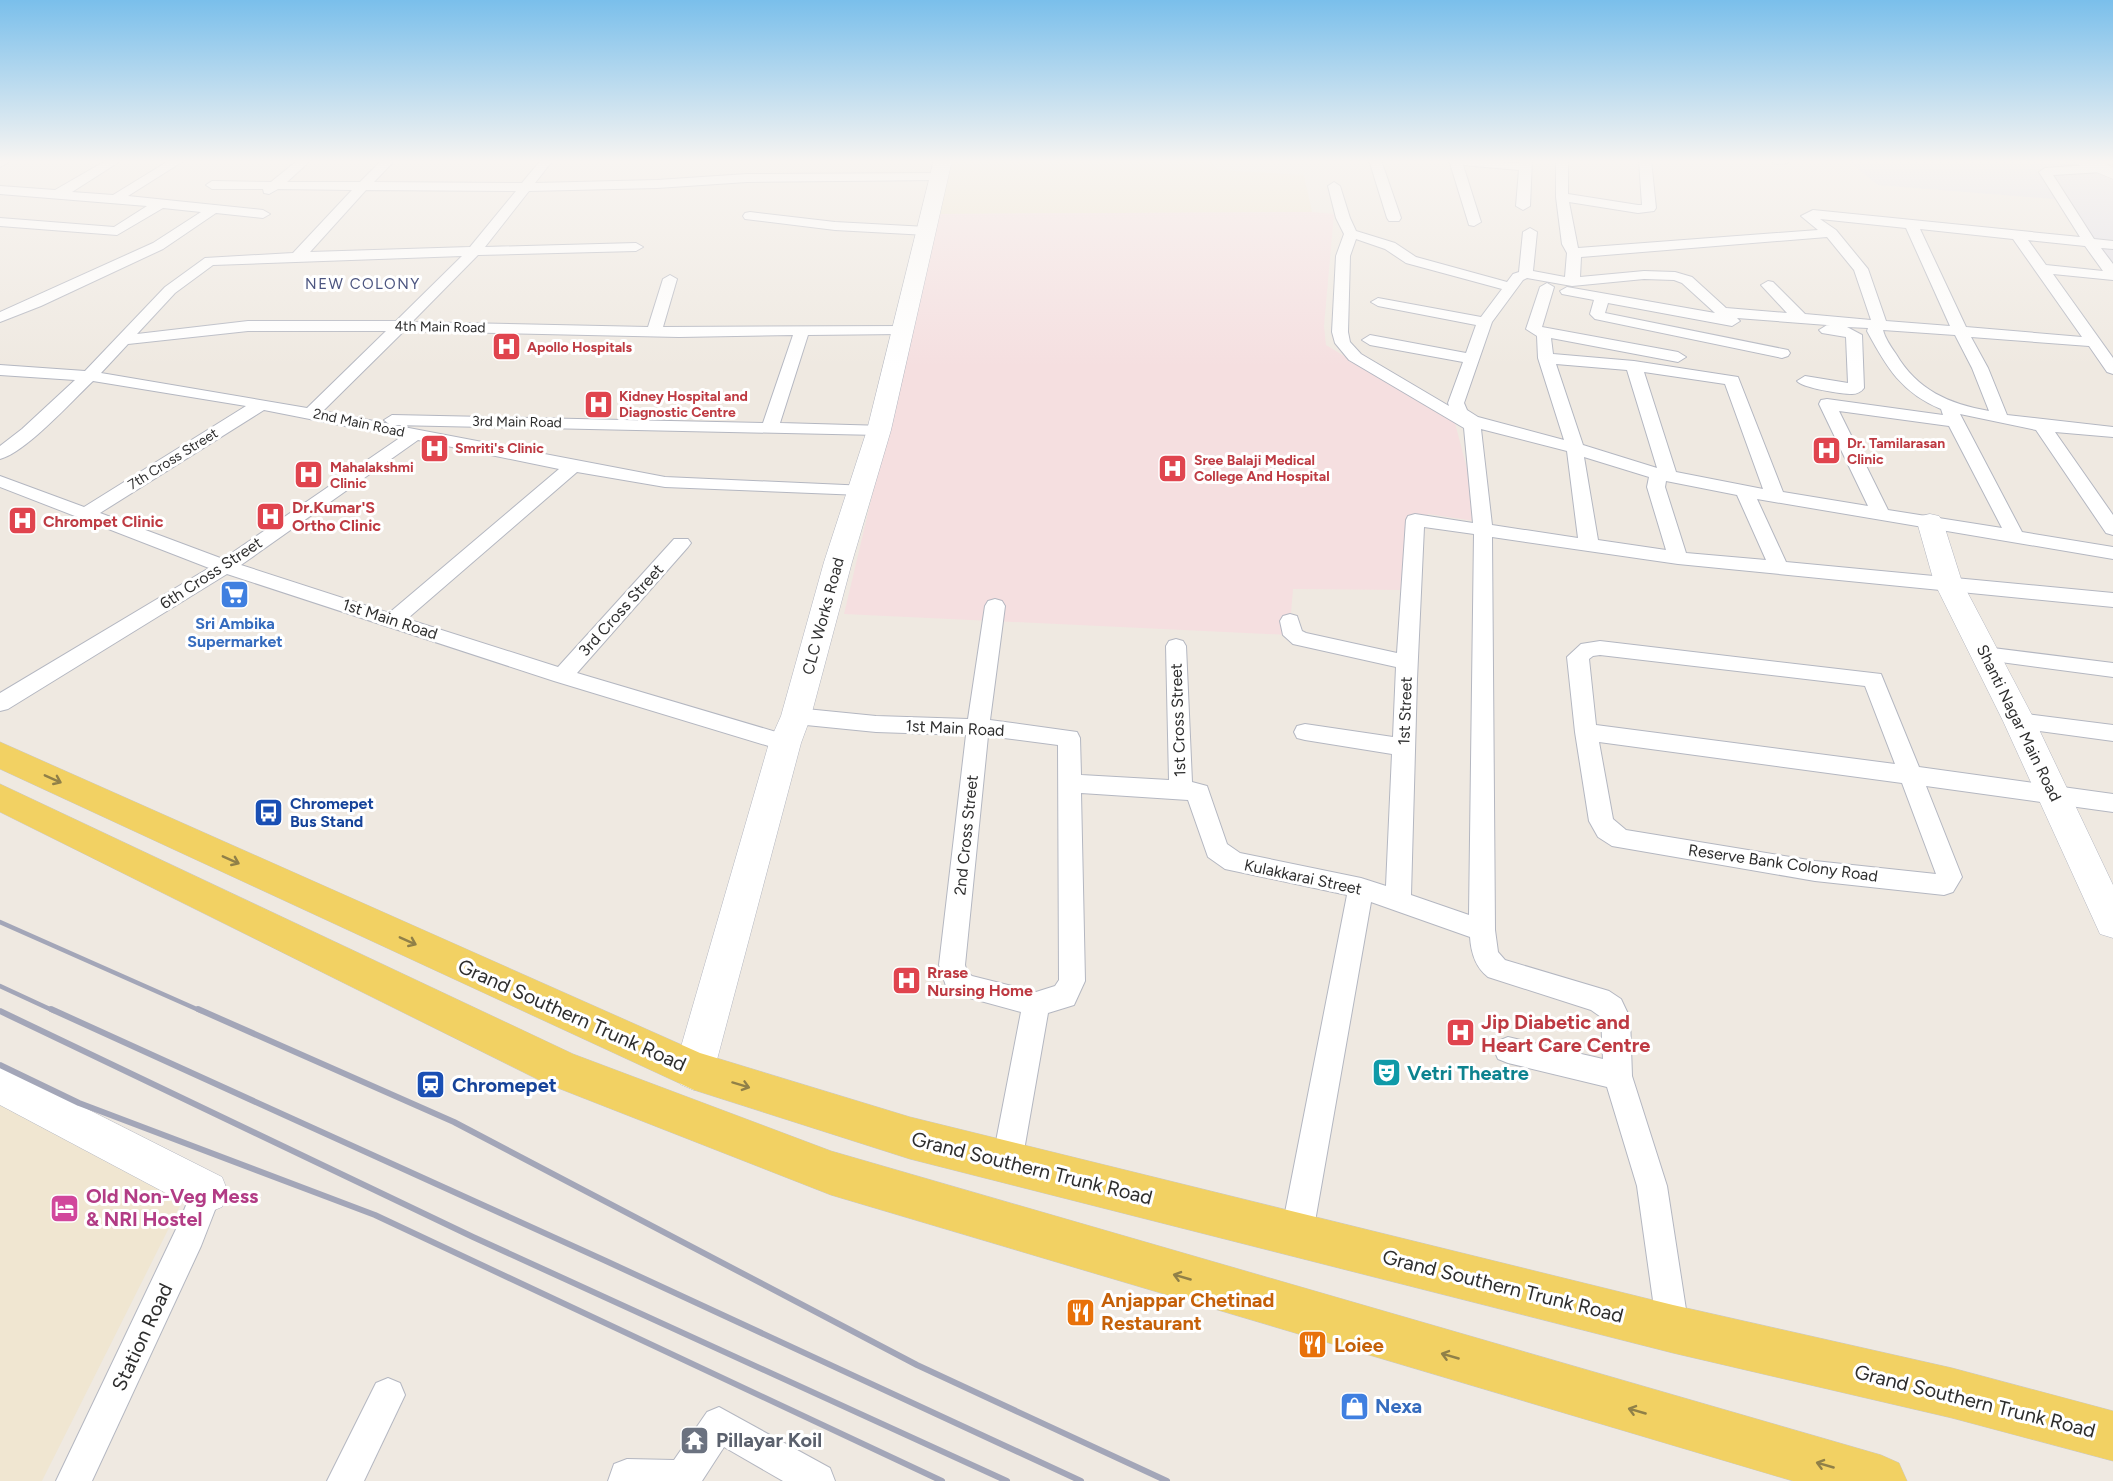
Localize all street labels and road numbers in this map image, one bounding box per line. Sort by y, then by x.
street label: 4th Main Road [394,318,486,336]
street label: 2nd Main Road [312,405,406,441]
street label: 3rd Main Road [472,413,562,431]
street label: 7th Cross Street [125,425,221,493]
street label: 6th Cross Street [156,533,266,613]
street label: CLC Works Road [798,555,848,677]
street label: 3rd Cross Street [575,560,667,660]
street label: 1st Main Road [340,595,440,643]
street label: Shanti Nagar Main Road [1973,641,2065,805]
street label: 1st Cross Street [1167,663,1189,777]
street label: 1st Street [1394,676,1416,746]
street label: 1st Main Road [905,716,1005,740]
street label: 2nd Cross Street [950,774,982,896]
street label: Reserve Bank Colony Road [1687,840,1879,886]
street label: Kulakkarai Street [1242,855,1364,899]
street label: Grand Southern Trunk Road [454,954,690,1076]
street label: Grand Southern Trunk Road [909,1126,1155,1210]
street label: Grand Southern Trunk Road [1380,1244,1626,1328]
street label: Station Road [107,1279,177,1395]
street label: Grand Southern Trunk Road [1852,1359,2098,1443]

